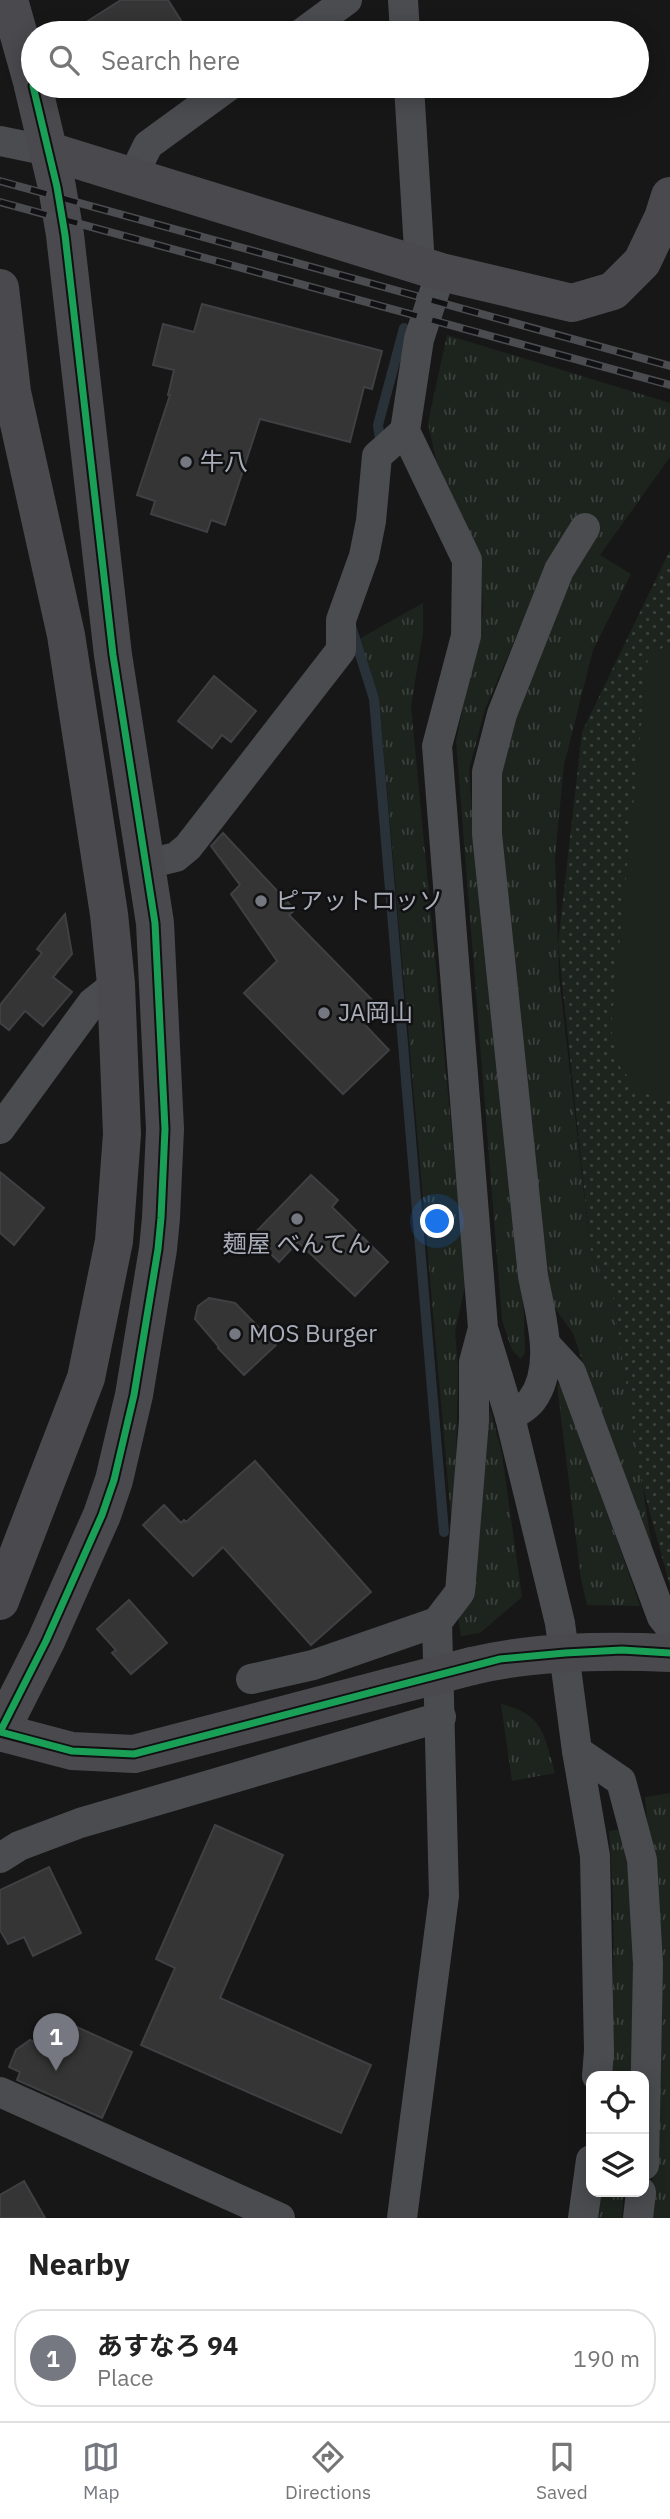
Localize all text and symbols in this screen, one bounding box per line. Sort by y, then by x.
search box [21,21,649,98]
icon: search [45,41,83,79]
text: Search here [101,43,240,77]
place label: 牛八 [200,445,248,477]
marker: 牛八 [178,454,194,470]
place label: ピアットロッソ [275,884,443,916]
marker: ピアットロッソ [253,893,269,909]
place label: JA岡山 [338,996,413,1028]
marker: JA岡山 [316,1005,332,1021]
your location [420,1204,454,1238]
marker: 麺屋 べんてん [289,1211,305,1227]
place label: 麺屋 べんてん [223,1227,371,1259]
place label: MOS Burger [249,1317,377,1349]
marker: MOS Burger [227,1326,243,1342]
pin: 1 [33,2013,79,2071]
map controls [586,2071,649,2197]
button: locate [586,2071,649,2134]
button: layers [586,2134,649,2197]
text: Nearby [28,2244,130,2283]
text: あすなろ 94 [97,2328,238,2362]
text: 1 [46,2343,60,2373]
text: 190 m [573,2343,640,2373]
text: Place [97,2362,154,2392]
tab: Map [82,2438,120,2504]
tab: Directions [285,2438,371,2504]
tab: Saved [536,2438,588,2504]

